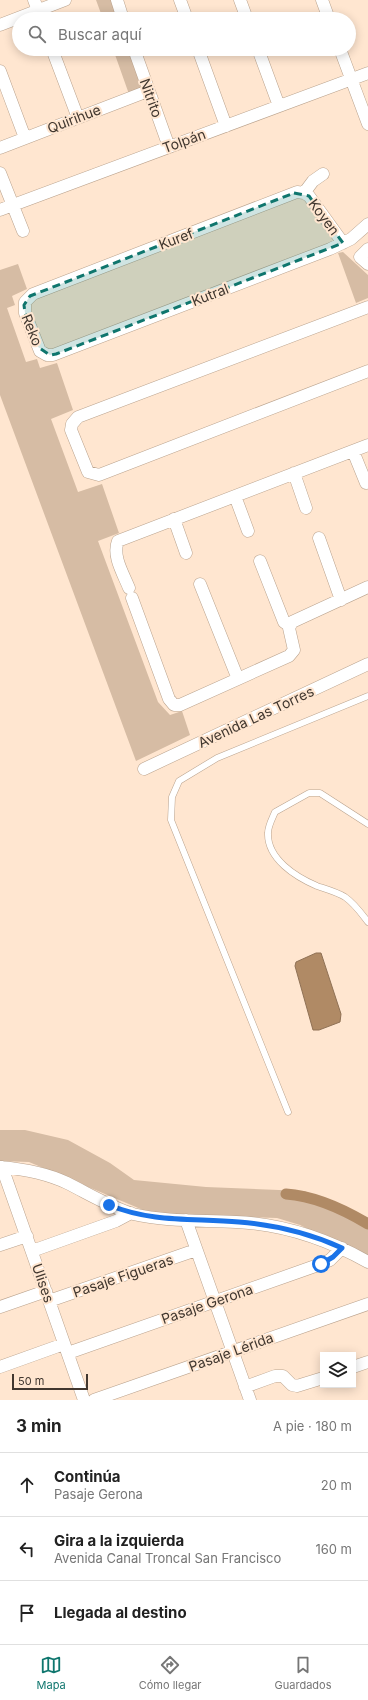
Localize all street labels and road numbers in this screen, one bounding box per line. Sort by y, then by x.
street label: Nitrito [137,76,166,120]
street label: Quirihue [45,101,103,137]
street label: Tolpán [160,125,208,156]
street label: Koyen [305,195,344,238]
street label: Kuref [156,224,195,253]
street label: Kutral [189,280,231,309]
street label: Reko [18,311,46,348]
street label: Avenida Las Torres [195,682,316,751]
street label: Pasaje Figueras [71,1250,175,1301]
street label: Ulises [29,1261,58,1305]
street label: Pasaje Gerona [159,1280,255,1327]
street label: Pasaje Lérida [186,1328,276,1375]

